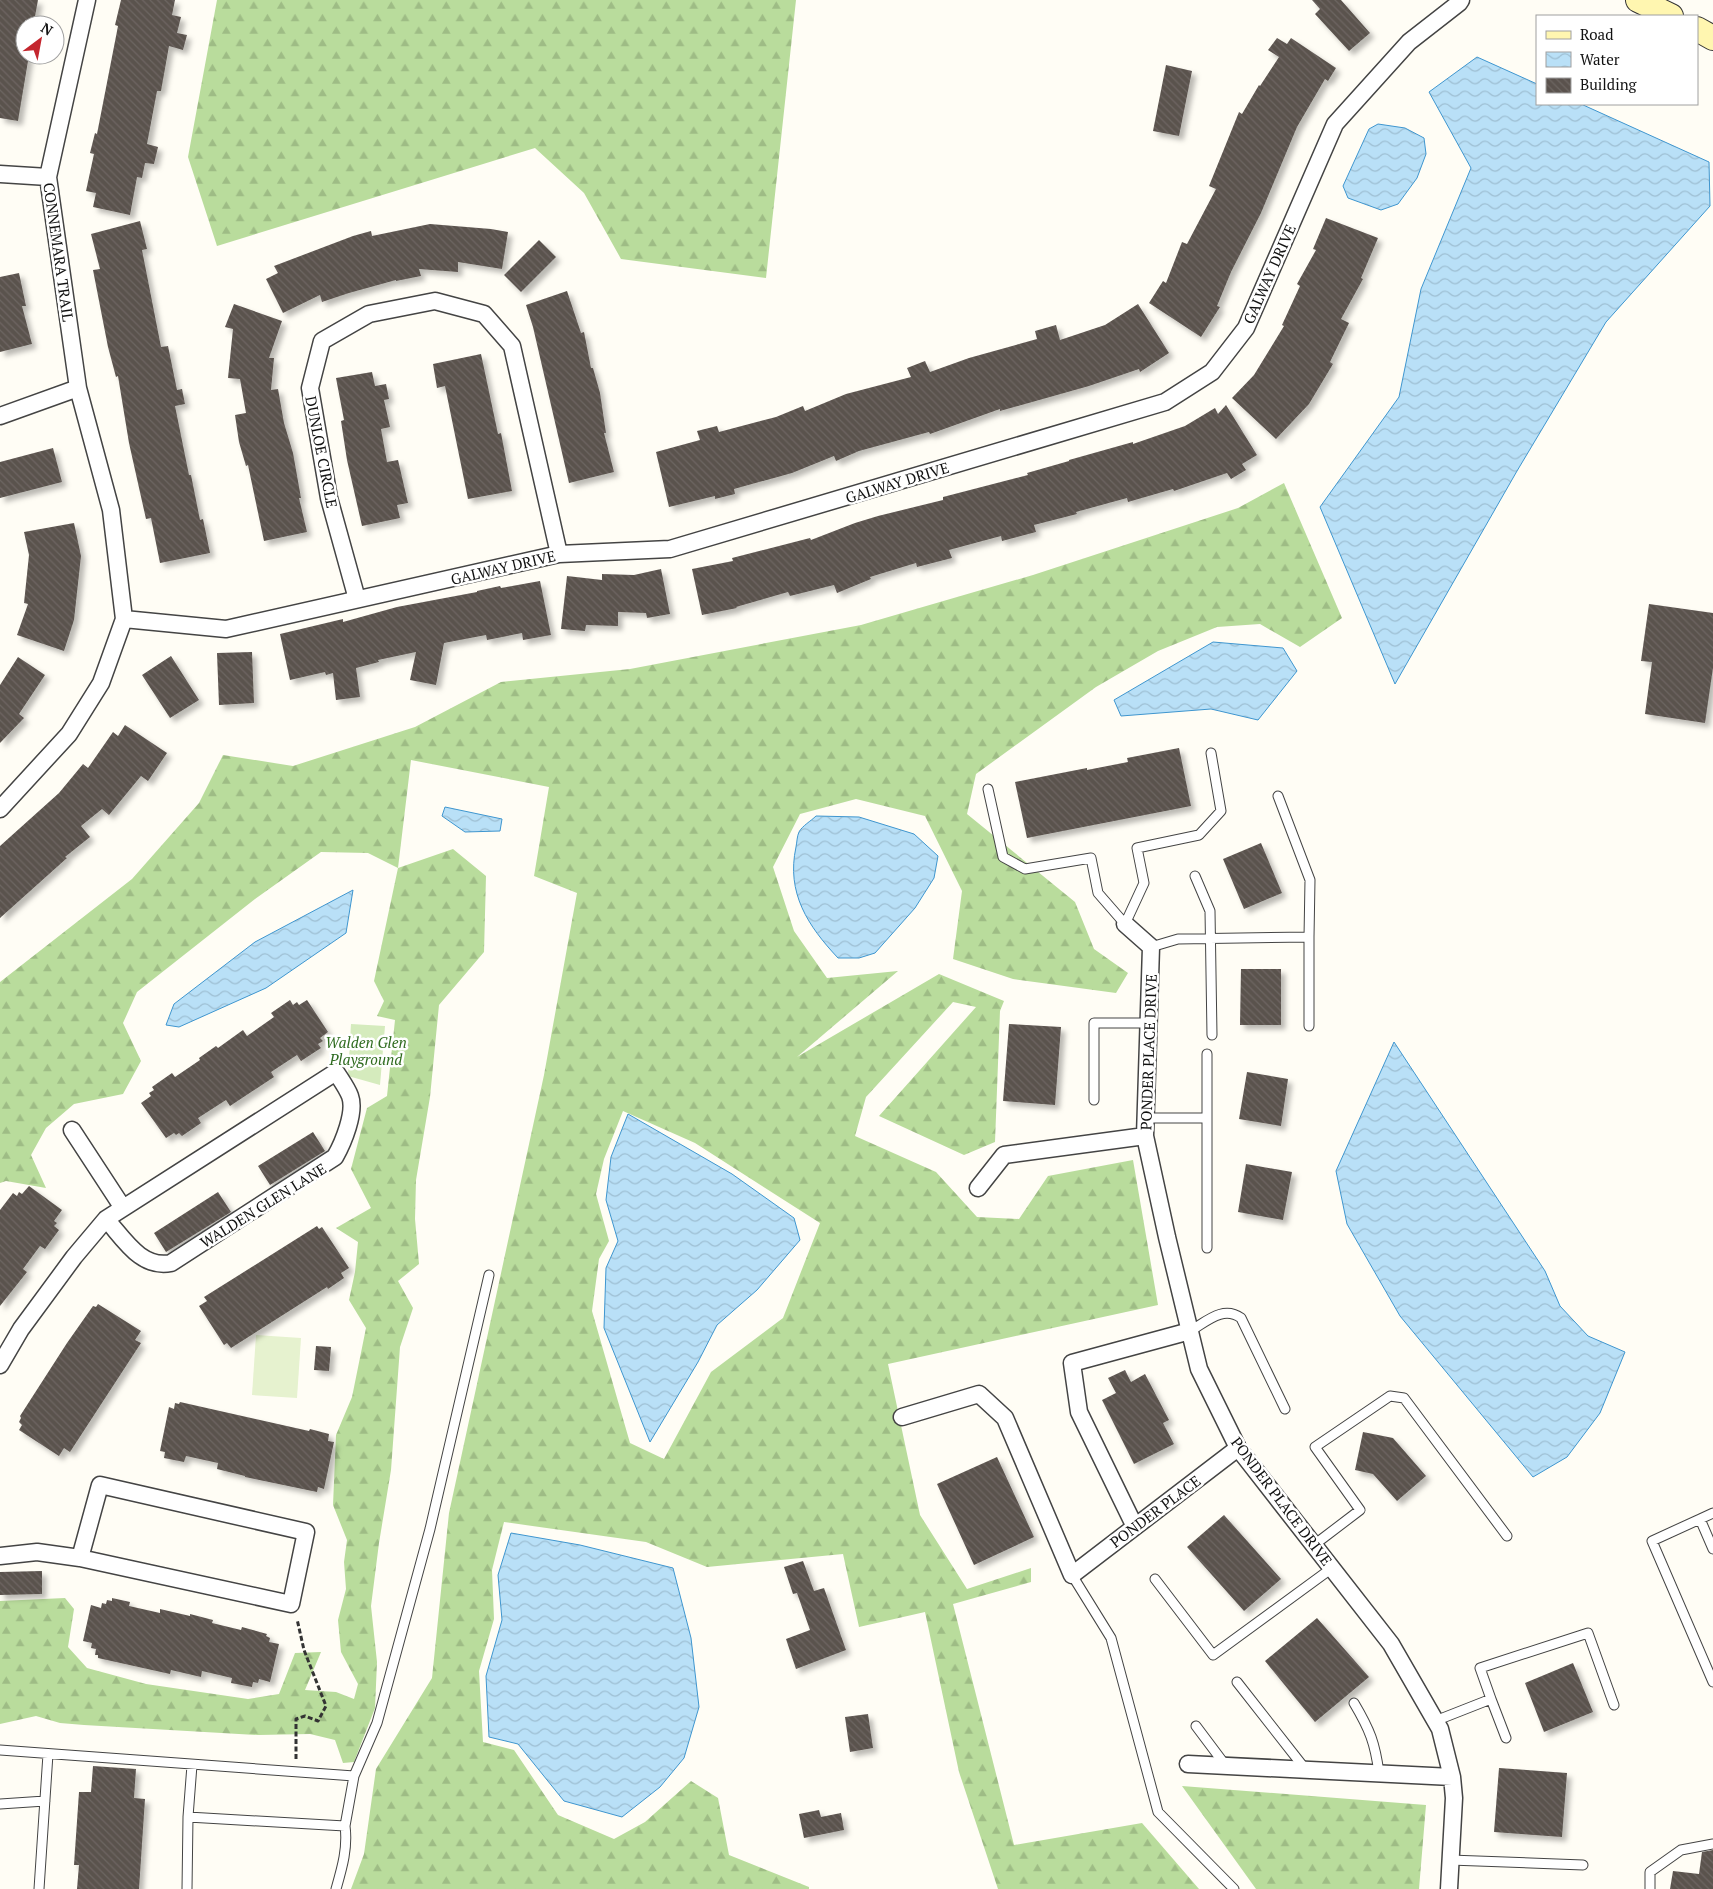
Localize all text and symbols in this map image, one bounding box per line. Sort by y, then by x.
north arrow [15,15,65,65]
legend [1536,15,1698,105]
text: N [38,18,57,40]
text: Road [1580,24,1613,44]
text: Water [1580,49,1620,69]
text: Building [1580,74,1638,94]
street label: CONNEMARA TRAIL [39,181,79,323]
street label: GALWAY DRIVE [1238,221,1300,327]
street label: DUNLOE CIRCLE [301,394,343,510]
street label: GALWAY DRIVE [843,457,951,507]
street label: GALWAY DRIVE [449,545,557,589]
street label: PONDER PLACE DRIVE [1135,973,1161,1131]
park label: Walden Glen Playground [325,1032,407,1069]
street label: WALDEN GLEN LANE [196,1158,330,1252]
street label: PONDER PLACE DRIVE [1227,1433,1337,1569]
street label: PONDER PLACE [1106,1470,1204,1552]

